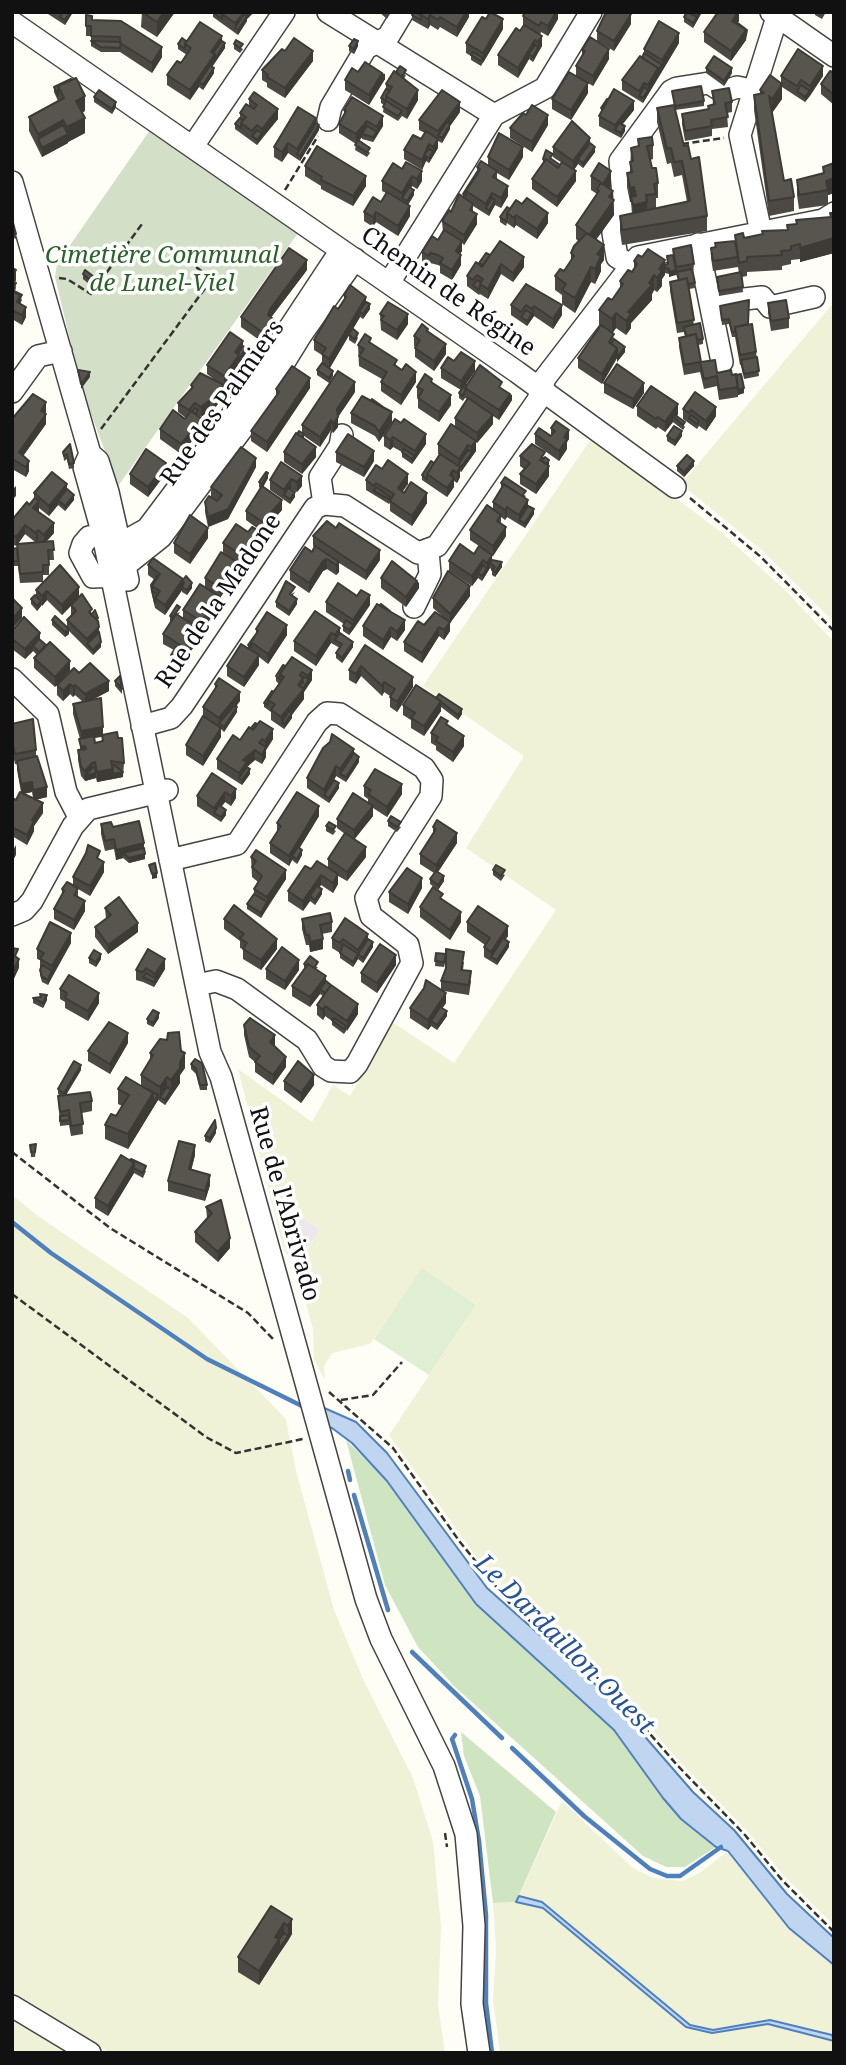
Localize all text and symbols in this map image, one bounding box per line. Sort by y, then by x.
street label: Chemin de Régine [355,221,541,363]
park label: Cimetière Communal de Lunel-Viel [45,242,279,298]
street label: Rue des Palmiers [155,315,291,491]
street label: Rue de la Madone [150,508,288,694]
street label: Rue de l'Abrivado [242,1103,326,1305]
water label: Le Dardaillon Ouest [468,1549,660,1741]

